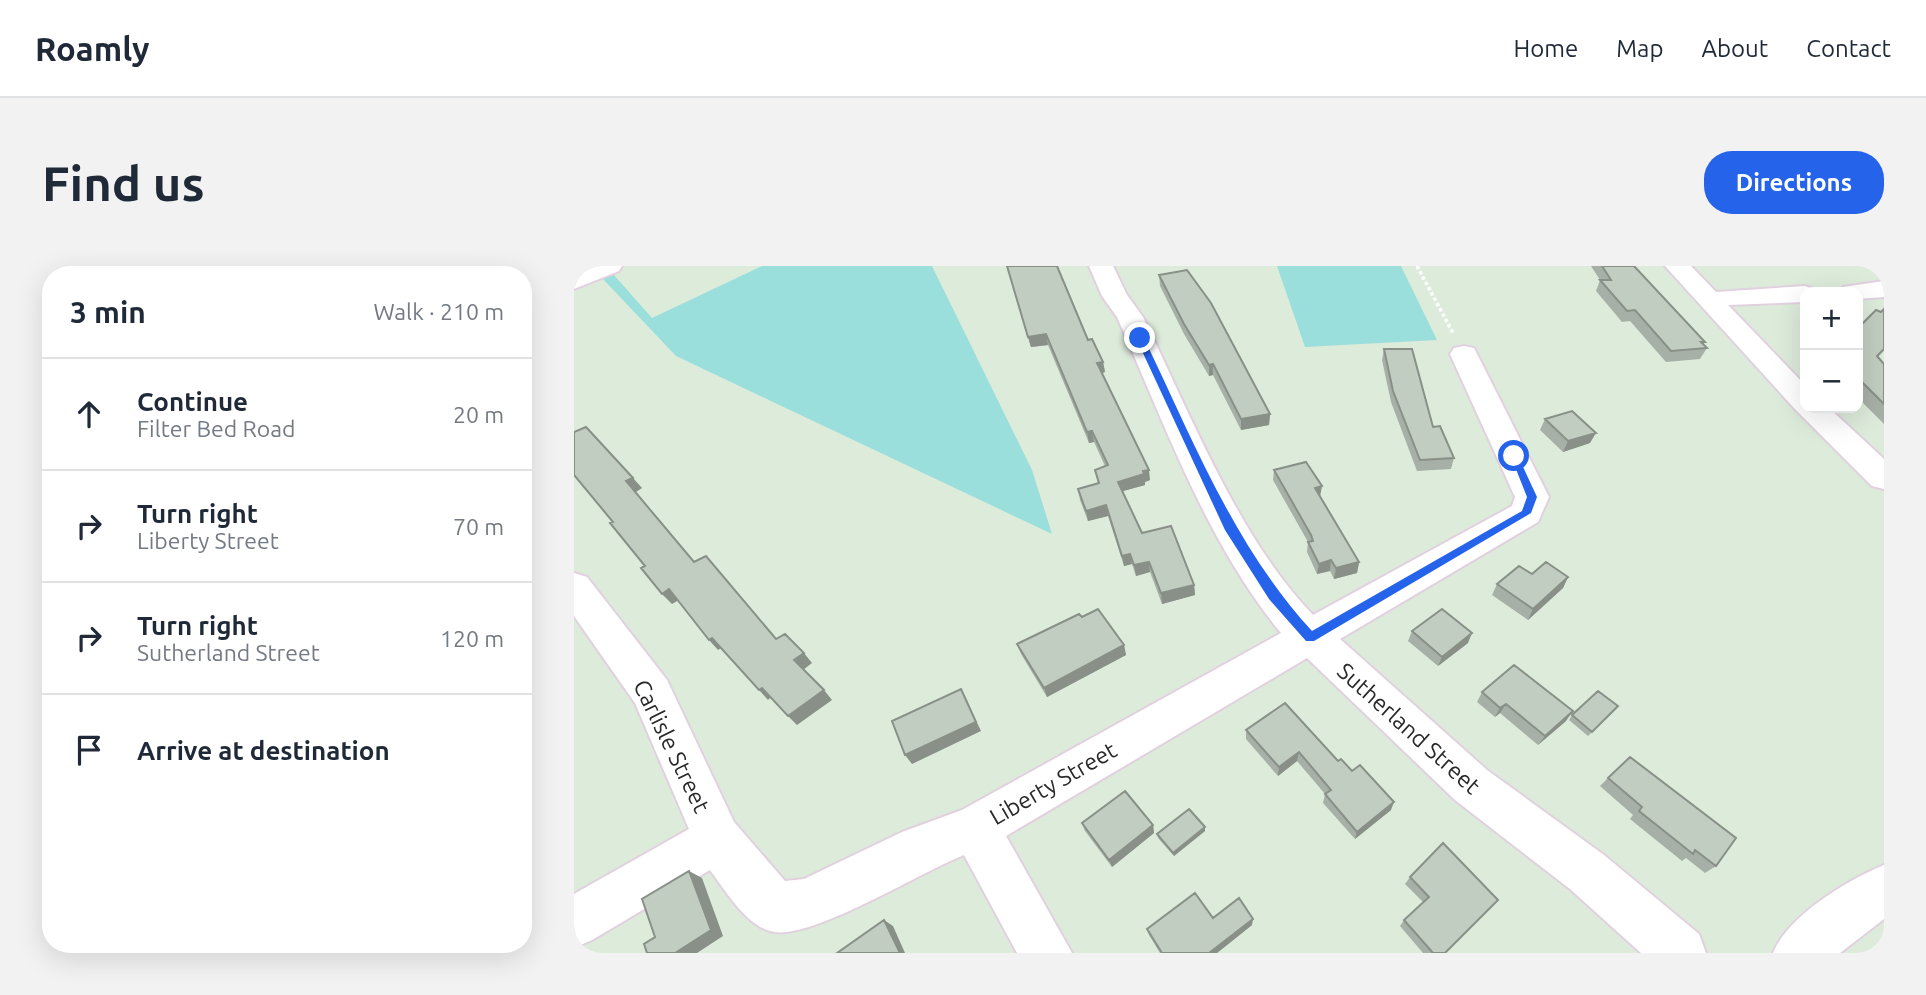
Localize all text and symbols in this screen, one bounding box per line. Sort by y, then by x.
text: Roamly [35,30,149,67]
text: Home [1513,35,1578,62]
text: Map [1616,35,1663,62]
text: About [1701,35,1768,62]
text: Contact [1806,35,1891,62]
button: Directions [1704,151,1884,214]
text: Find us [42,155,205,210]
map controls [1800,287,1863,413]
button: + [1800,287,1863,350]
text: 3 min [70,295,146,329]
text: Walk · 210 m [373,299,504,324]
route end [1124,322,1155,353]
button: − [1800,350,1863,413]
text: Continue [137,387,248,416]
icon: ahead [70,395,108,433]
text: 20 m [453,402,504,427]
text: Filter Bed Road [137,416,295,441]
route start [1498,440,1529,471]
text: Turn right [137,499,258,528]
icon: right [70,507,108,545]
text: 70 m [453,514,504,539]
text: Liberty Street [137,528,279,553]
text: Turn right [137,611,258,640]
icon: right [70,619,108,657]
text: 120 m [440,626,504,651]
text: Sutherland Street [137,640,320,665]
street label: Sutherland Street [1333,658,1485,798]
street label: Carlisle Street [629,676,715,816]
icon: arrive [70,731,108,769]
text: Arrive at destination [137,736,390,765]
street label: Liberty Street [985,737,1121,829]

